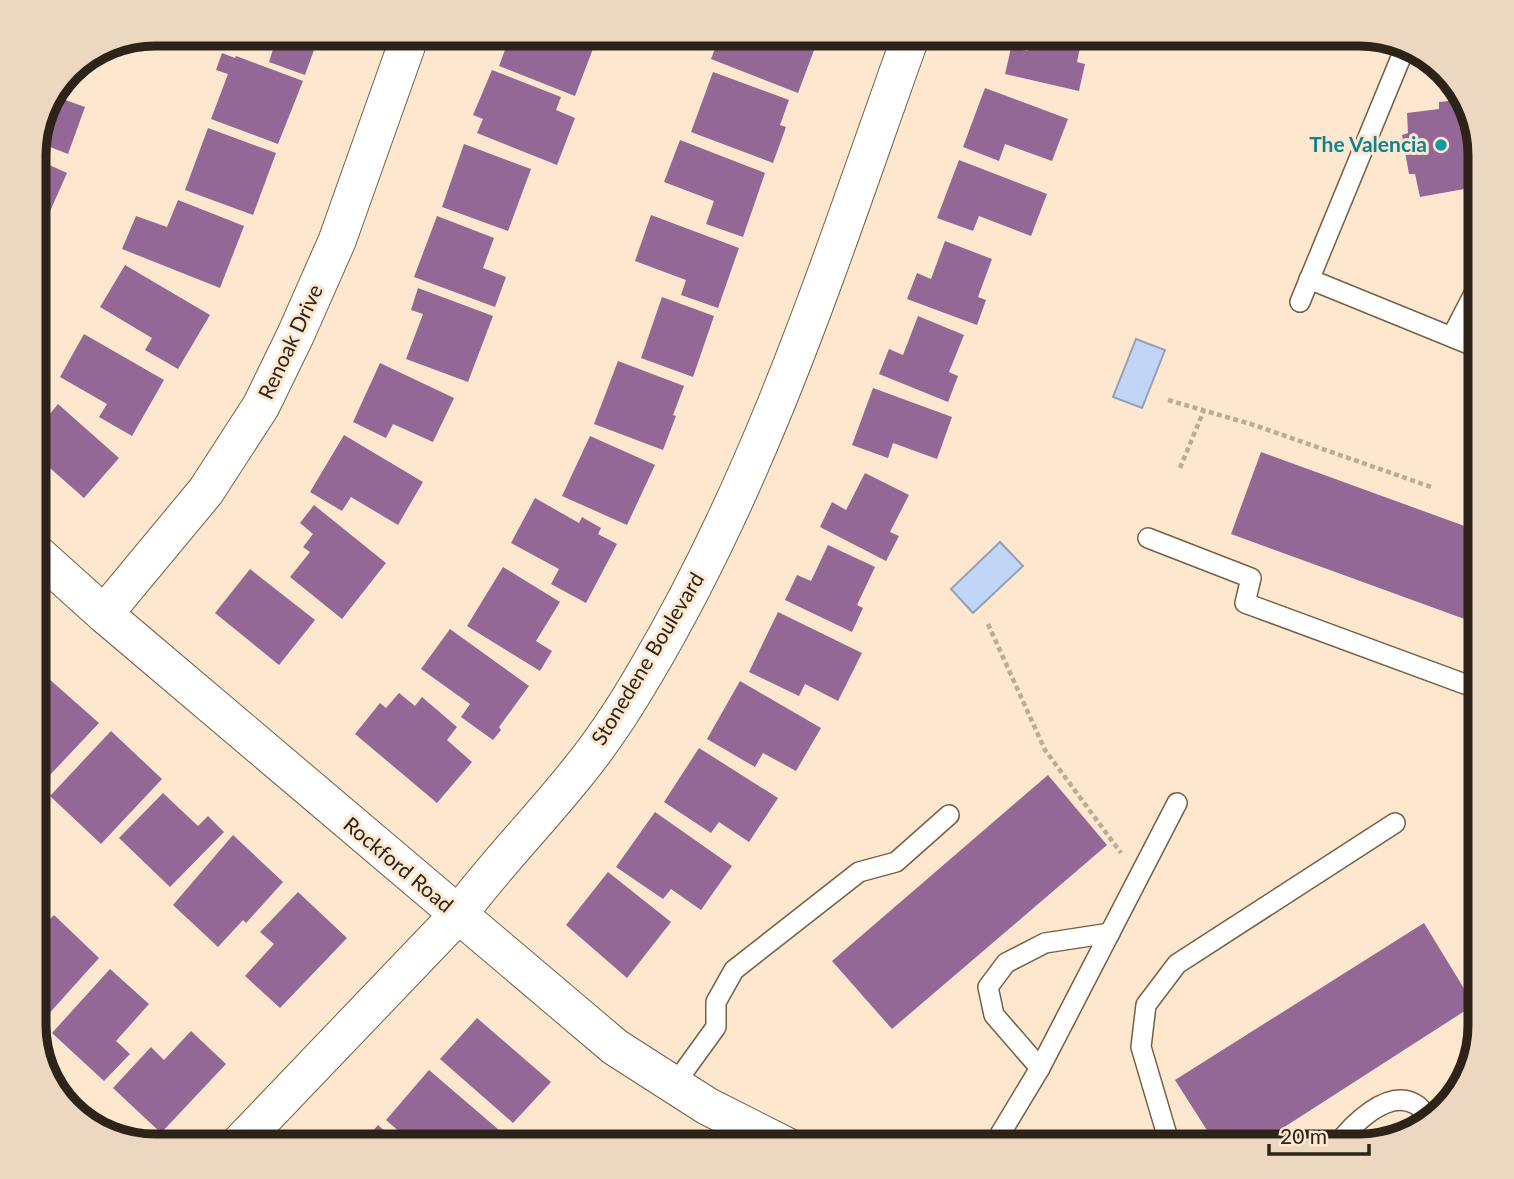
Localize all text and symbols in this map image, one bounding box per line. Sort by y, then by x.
place label: The Valencia [1309,131,1427,156]
marker: The Valencia [1433,137,1449,153]
street label: Renoak Drive [252,280,327,403]
street label: Stonedene Boulevard [585,567,708,749]
street label: Rockford Road [339,811,459,917]
scale bar [1269,1112,1369,1156]
text: 20 m [1280,1123,1327,1148]

